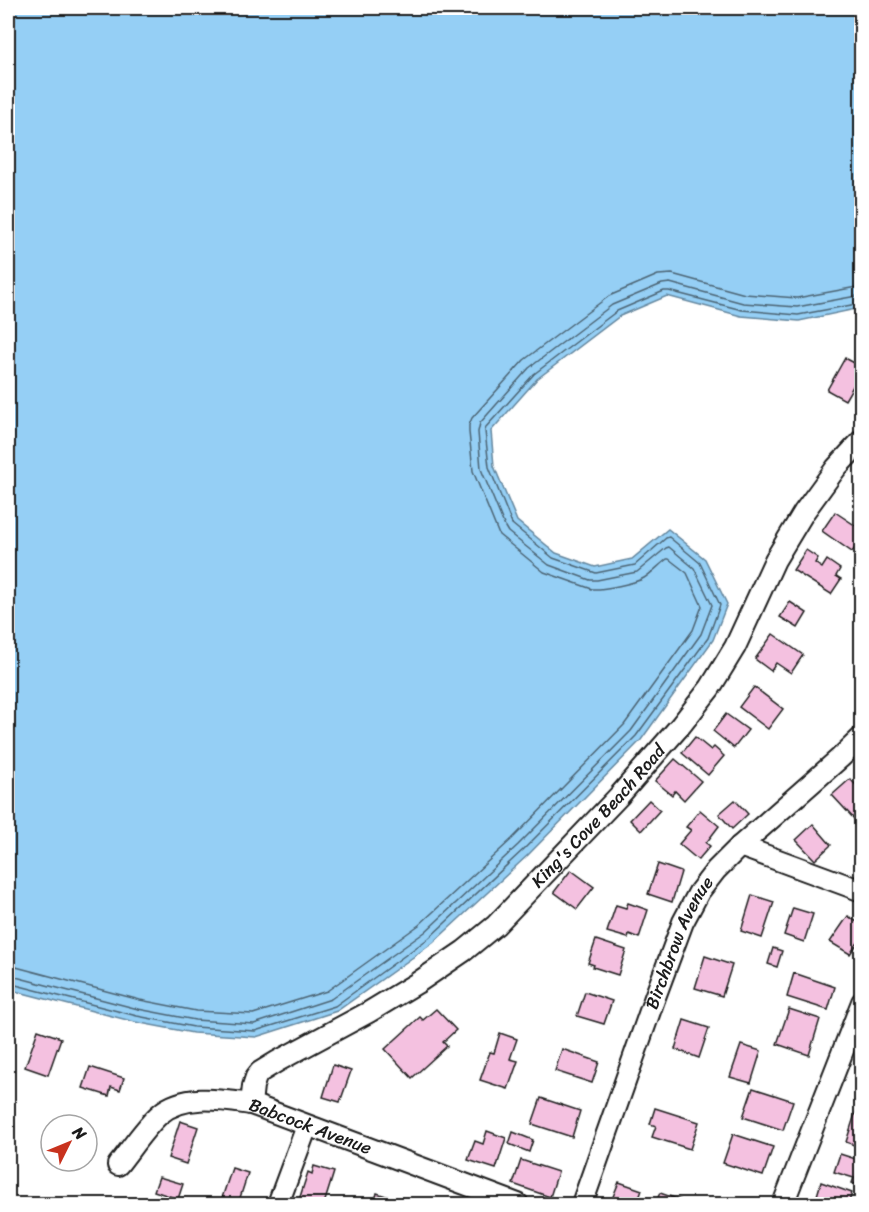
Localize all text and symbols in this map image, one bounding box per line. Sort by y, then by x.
street label: King's Cove Beach Road [523,736,675,896]
street label: Birchbrow Avenue [636,869,722,1014]
street label: Babcock Avenue [244,1089,376,1164]
north arrow [39,1113,99,1173]
text: N [65,1118,95,1148]

